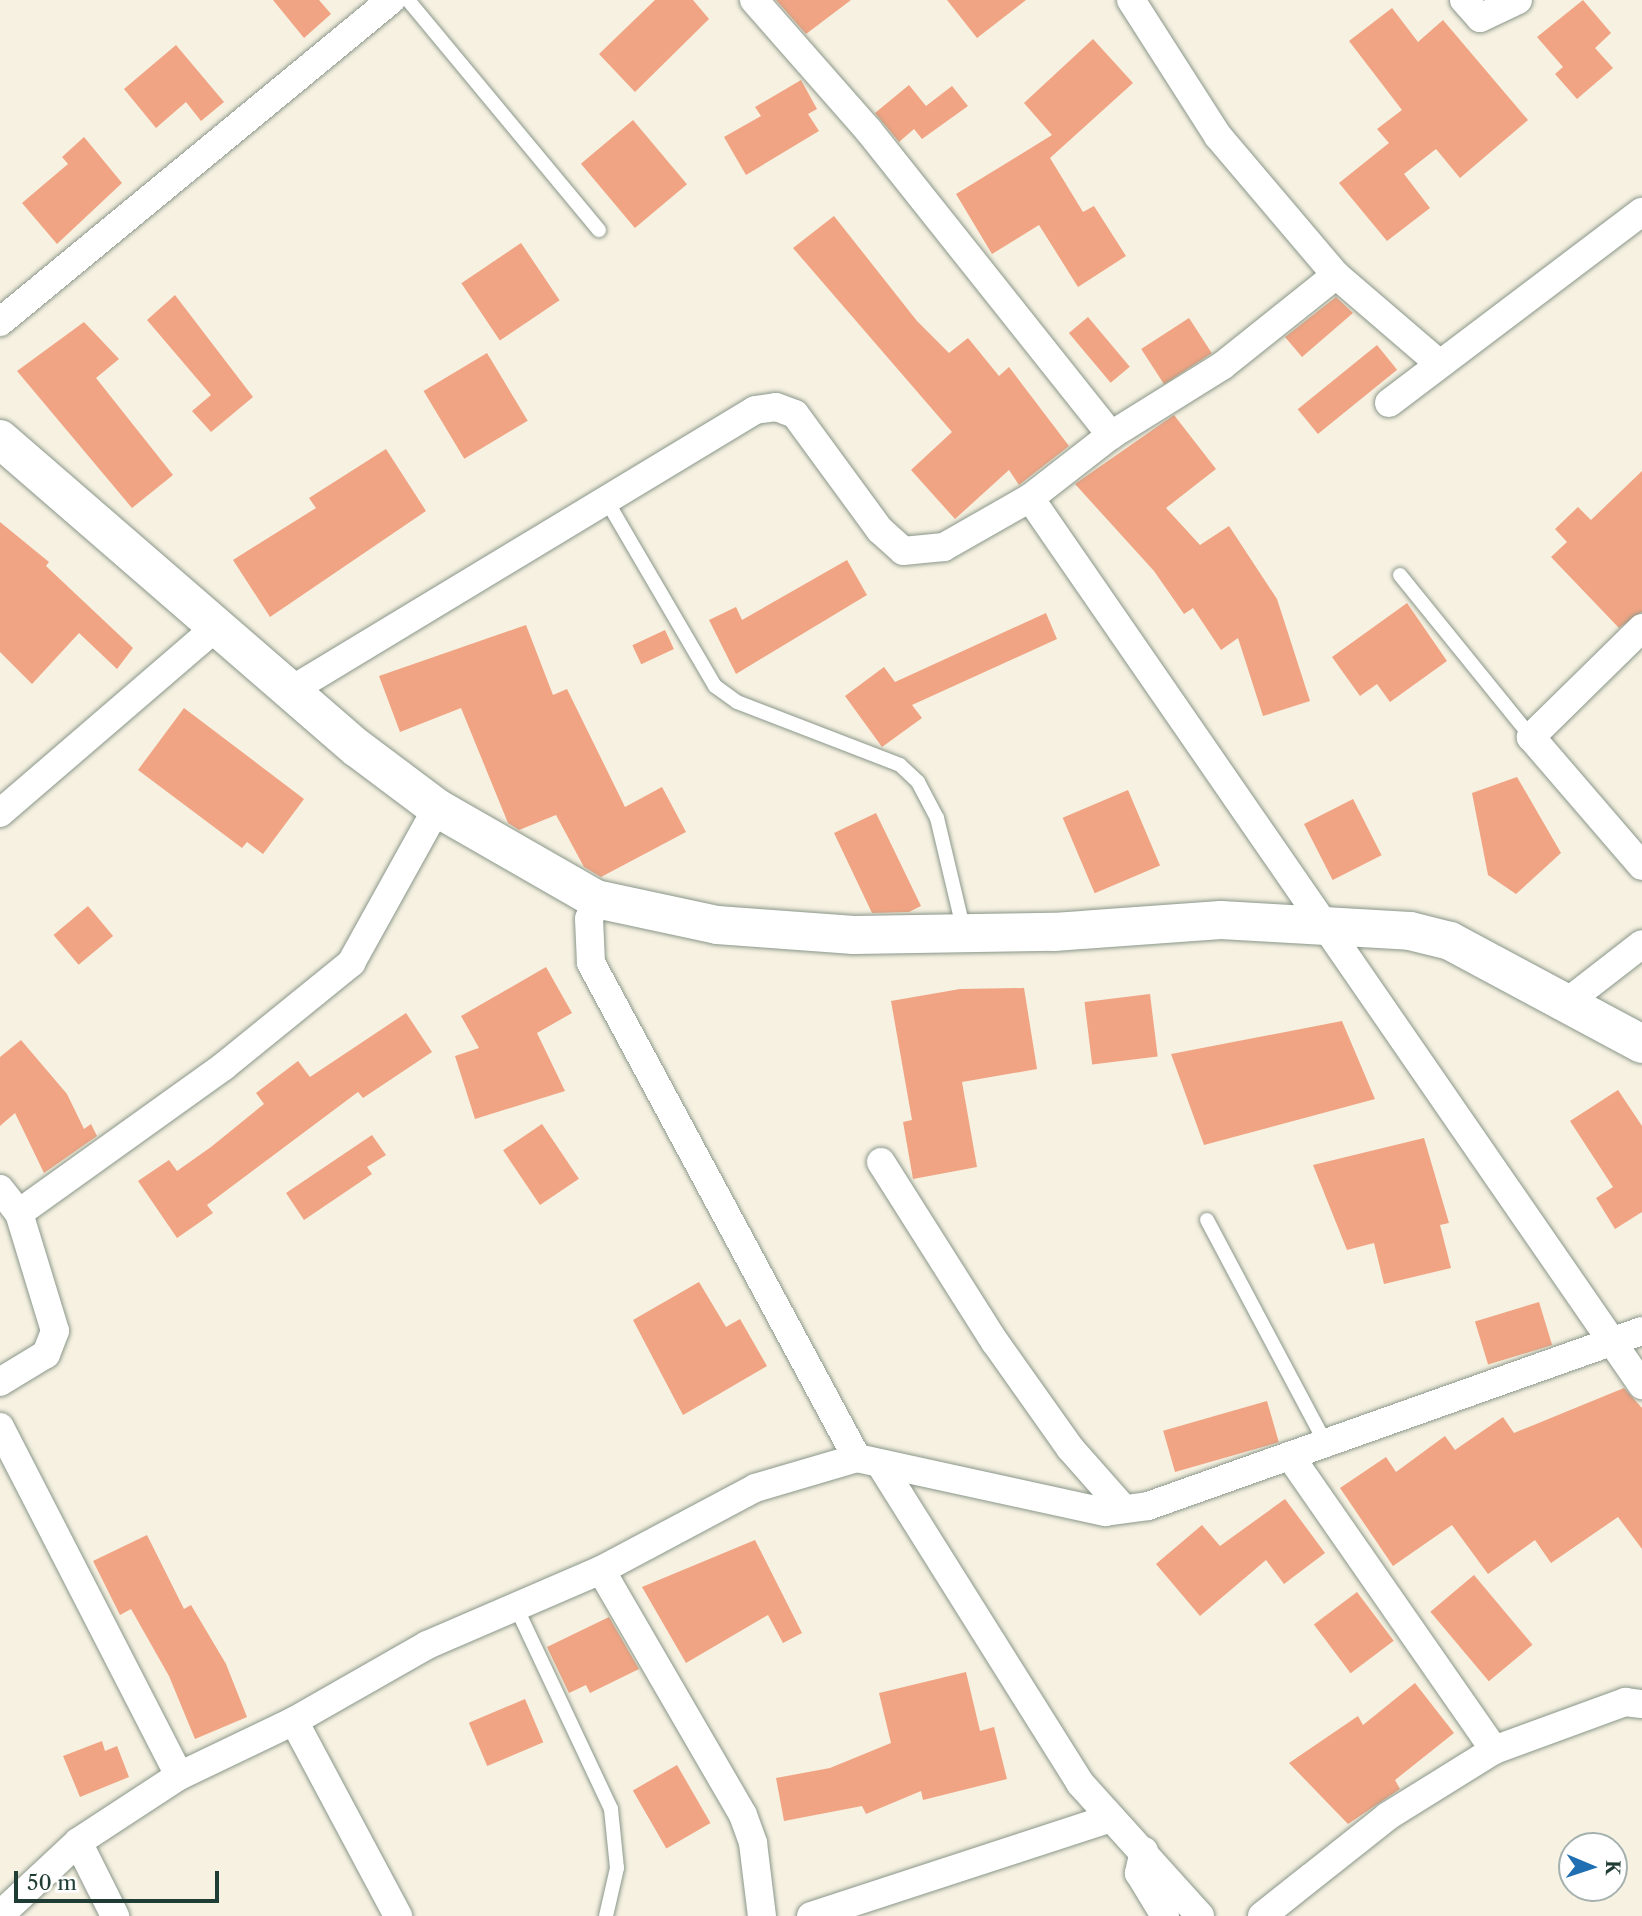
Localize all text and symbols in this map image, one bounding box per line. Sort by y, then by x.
north arrow [1558,1832,1628,1902]
scale bar [18,1856,222,1900]
text: K [1601,1860,1624,1876]
text: 50 m [27,1870,77,1895]

